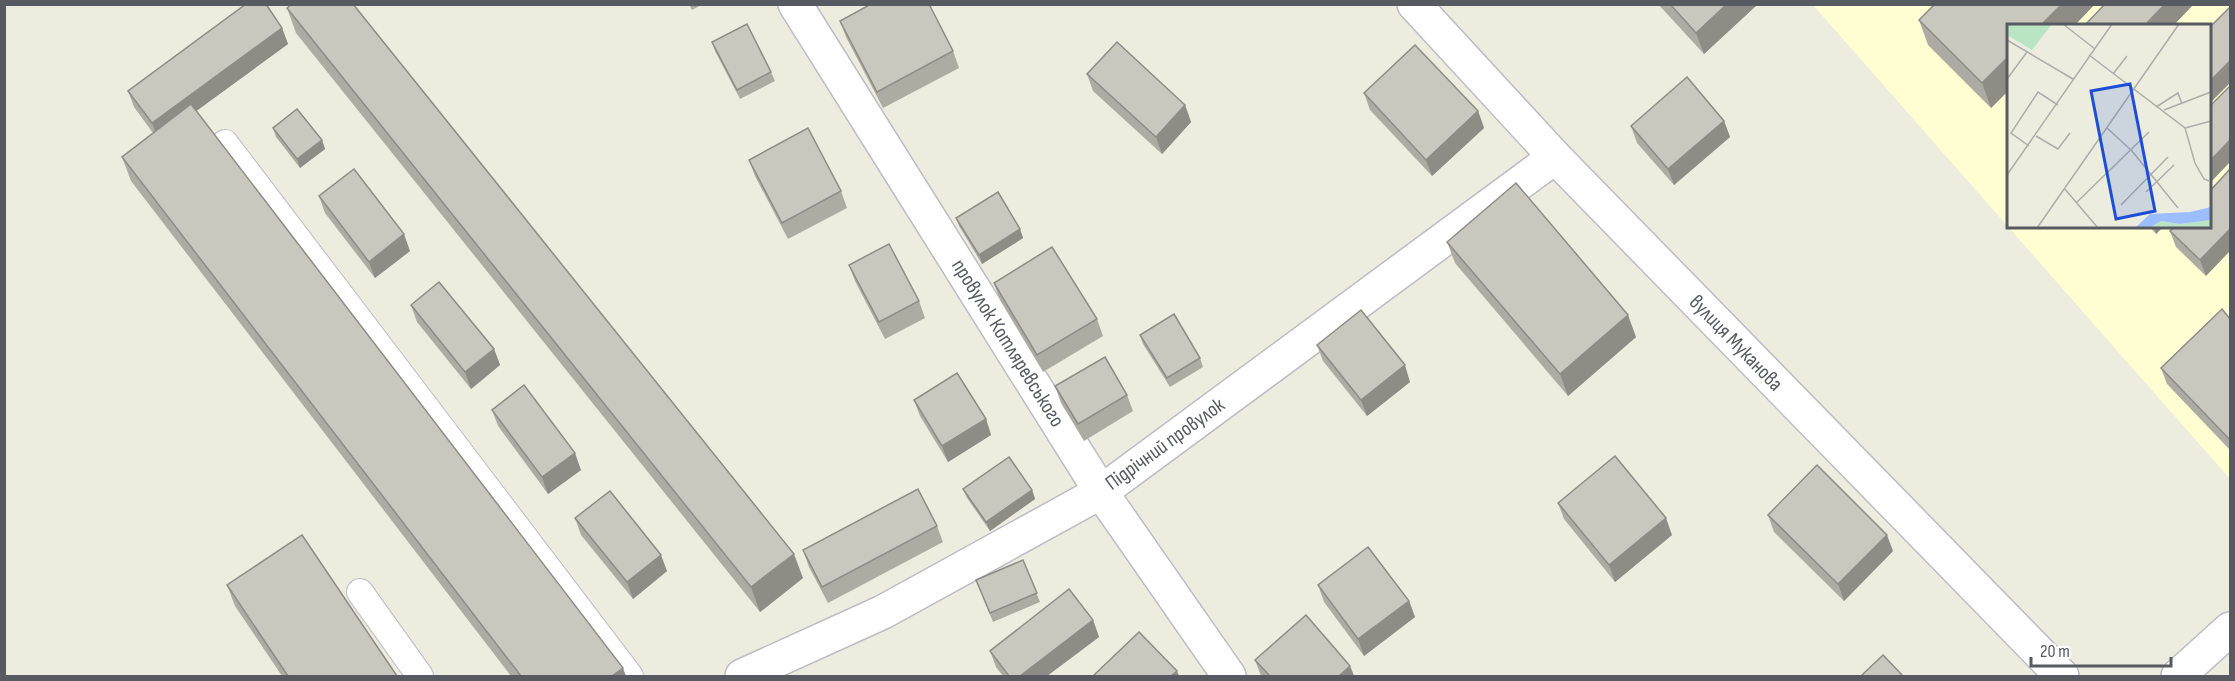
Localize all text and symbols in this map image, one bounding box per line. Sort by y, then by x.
inset map [2007,24,2211,228]
street label: провулок Котляревського [946,254,1070,432]
street label: вулиця Муканова [1684,290,1788,396]
street label: Підрічний провулок [1101,392,1229,496]
scale bar [2031,630,2170,668]
text: 20 m [2040,641,2070,662]

